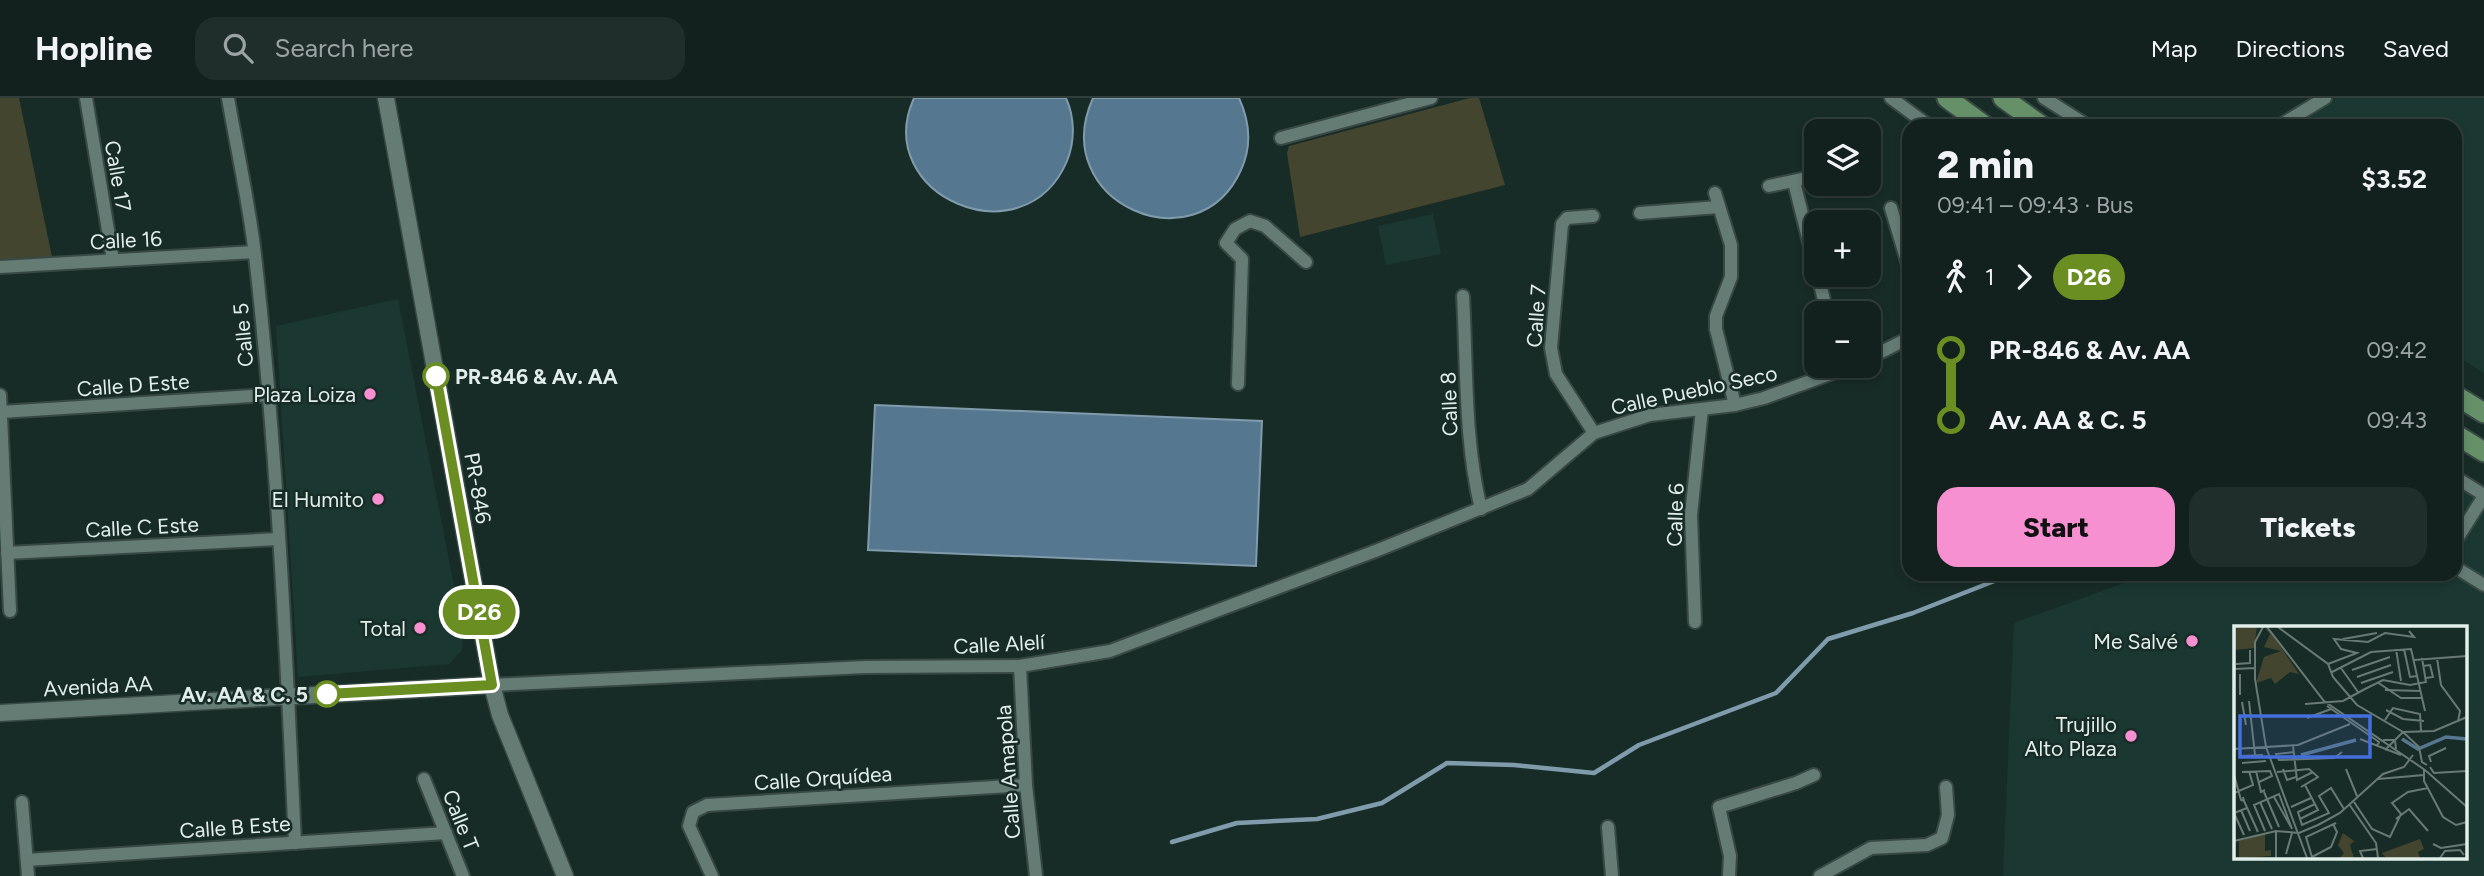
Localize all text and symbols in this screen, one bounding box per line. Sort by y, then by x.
search box [195,17,685,80]
text: Hopline [35,29,153,68]
icon: search [219,29,257,67]
text: Search here [275,32,413,64]
text: Map [2151,34,2197,63]
text: Directions [2235,34,2345,63]
text: Saved [2383,34,2449,63]
map controls [1804,119,1881,378]
button: layers [1804,119,1881,196]
street label: Calle 17 [99,139,137,213]
text: 2 min [1937,142,2034,188]
text: $3.52 [2362,163,2427,195]
text: 09:41 – 09:43 · Bus [1937,191,2134,219]
button: + [1804,210,1881,287]
street label: Calle 16 [89,226,163,254]
icon: walk [1937,258,1975,296]
icon: forward [2005,258,2043,296]
text: D26 [2067,262,2111,291]
text: 1 [1985,263,1995,291]
street label: Calle 7 [1521,284,1551,348]
button: − [1804,301,1881,378]
street label: Calle 5 [228,302,258,368]
text: PR-846 & Av. AA [1989,334,2190,366]
text: 09:42 [2366,336,2427,364]
street label: Calle Pueblo Seco [1609,360,1779,420]
marker: PR-846 & Av. AA [423,363,449,389]
place label: PR-846 & Av. AA [455,364,618,389]
street label: Calle D Este [76,369,190,401]
street label: Calle 8 [1435,371,1463,437]
place label: Plaza Loiza [253,382,356,407]
marker: Plaza Loiza [362,386,378,402]
text: Av. AA & C. 5 [1989,404,2146,436]
text: 09:43 [2367,406,2427,434]
street label: PR-846 [459,450,497,526]
street label: Calle 6 [1661,483,1689,547]
place label: El Humito [271,487,364,512]
button: Start [1937,487,2175,567]
button: Tickets [2189,487,2427,567]
marker: El Humito [370,491,386,507]
street label: Calle C Este [85,512,199,542]
line badge: D26 [439,589,519,635]
text: D26 [457,597,501,626]
place label: Total [360,616,406,641]
marker: Total [412,620,428,636]
inset map [2234,626,2466,858]
street label: Calle Alelí [953,629,1046,659]
place label: Me Salvé [2093,629,2178,654]
marker: Me Salvé [2184,633,2200,649]
street label: Avenida AA [43,671,153,701]
marker: Av. AA & C. 5 [314,681,340,707]
place label: Av. AA & C. 5 [181,682,308,707]
street label: Calle Amapola [991,704,1025,840]
place label: Trujillo Alto Plaza [2024,712,2117,761]
marker: Trujillo Alto Plaza [2123,728,2139,744]
street label: Calle Orquídea [753,761,893,795]
street label: Calle T [438,786,485,854]
street label: Calle B Este [179,811,291,843]

